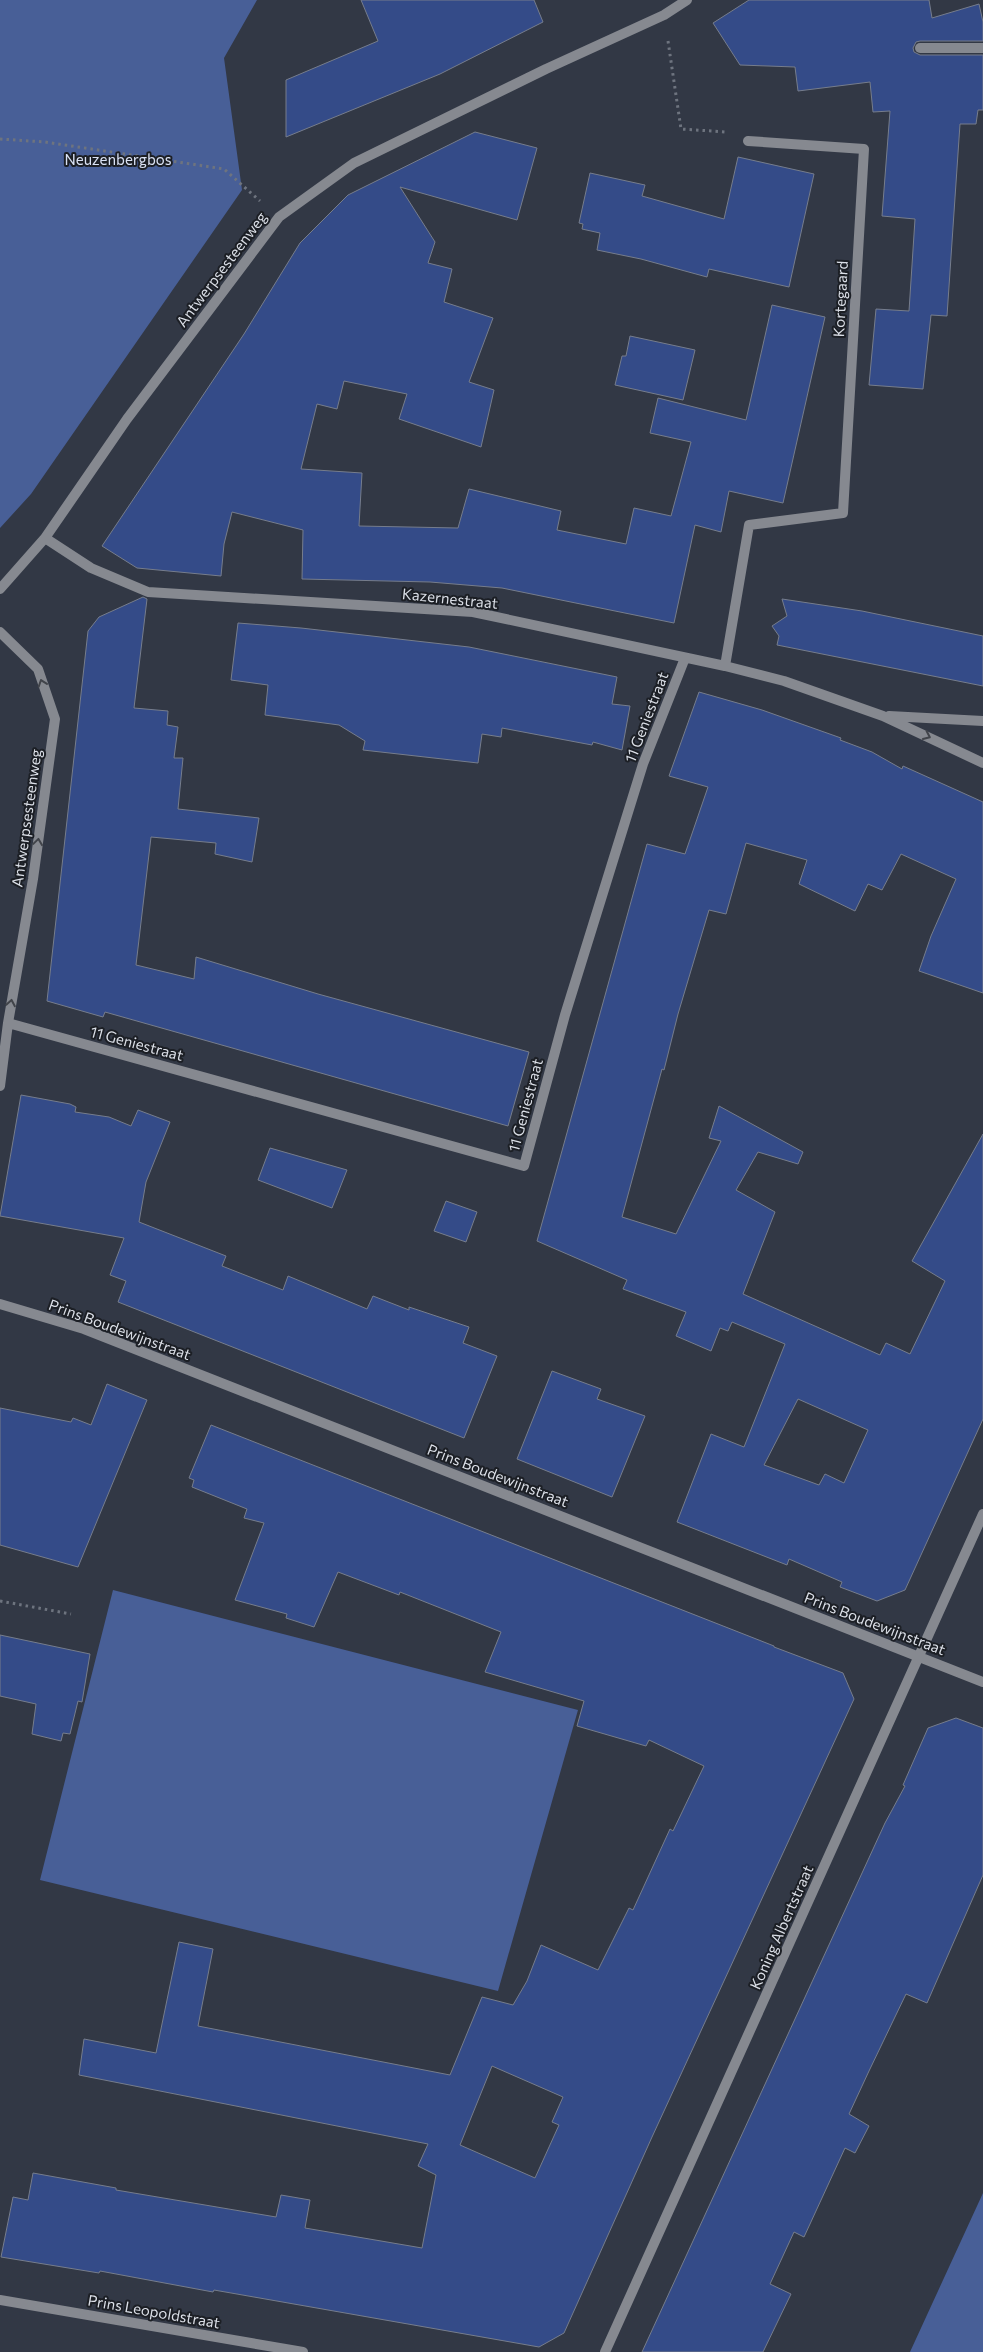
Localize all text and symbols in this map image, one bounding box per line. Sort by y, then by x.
park label: Neuzenbergbos [65,150,172,168]
street label: Antwerpsesteenweg [172,208,270,330]
street label: Kortegaard [829,260,851,338]
street label: Kazernestraat [401,584,499,612]
street label: 11 Geniestraat [620,669,672,765]
one-way arrow [38,679,48,688]
one-way arrow [922,730,931,741]
street label: Antwerpsesteenweg [7,748,45,888]
one-way arrow [32,838,42,847]
one-way arrow [6,998,16,1007]
street label: 11 Geniestraat [89,1022,185,1064]
street label: 11 Geniestraat [504,1057,546,1153]
street label: Prins Boudewijnstraat [47,1295,193,1363]
street label: Prins Boudewijnstraat [425,1440,571,1510]
street label: Prins Boudewijnstraat [802,1588,948,1658]
street label: Koning Albertstraat [745,1862,817,1992]
street label: Prins Leopoldstraat [86,2291,222,2331]

